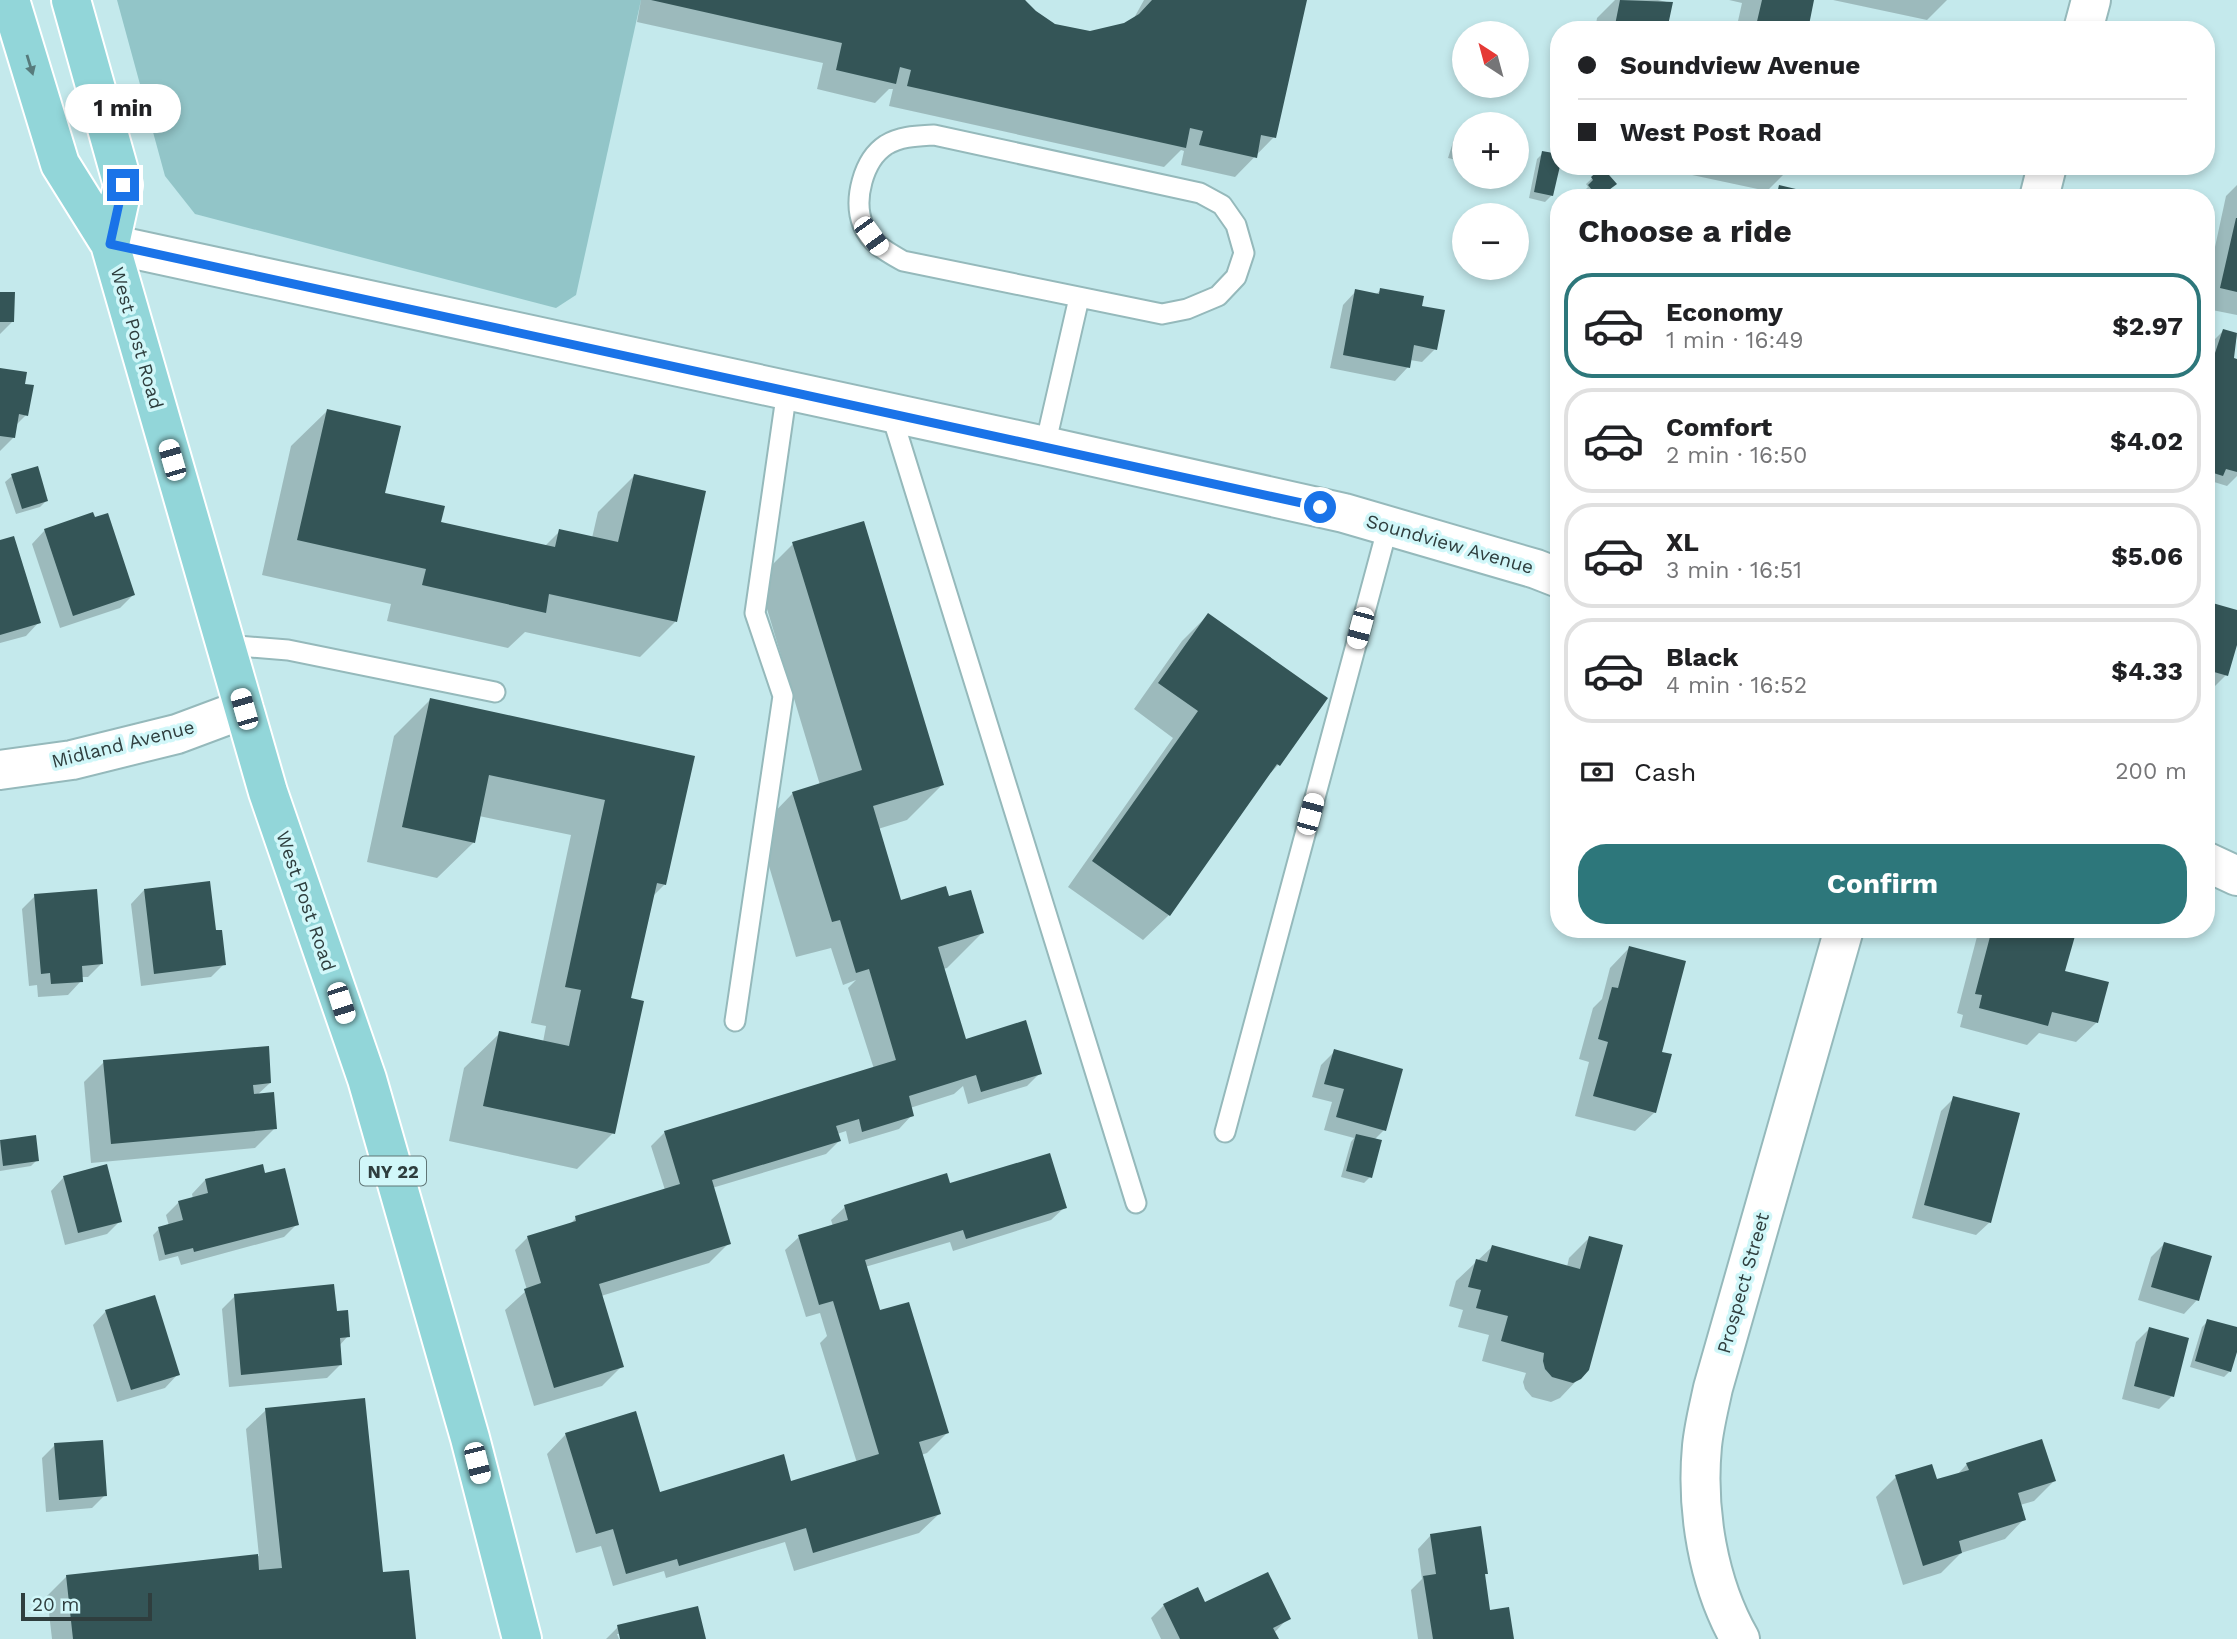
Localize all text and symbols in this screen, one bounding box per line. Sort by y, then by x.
north arrow [1452,21,1530,98]
map controls [1452,21,1529,280]
text: Soundview Avenue [1620,50,1860,80]
one-way arrow [26,55,36,76]
callout: 1 min [65,83,181,132]
text: 1 min [93,95,153,122]
button: + [1452,112,1529,189]
text: West Post Road [1620,117,1822,147]
route end [107,169,139,201]
button: − [1452,203,1529,280]
text: Choose a ride [1578,212,1792,250]
car [851,213,892,259]
street label: West Post Road [106,264,168,412]
icon: car [1582,294,1645,357]
text: Economy [1666,297,1783,327]
text: $2.97 [2112,311,2183,341]
text: 1 min · 16:49 [1666,327,1804,354]
icon: car [1582,409,1645,472]
text: Comfort [1666,412,1772,442]
text: $4.02 [2110,426,2183,456]
car [157,437,188,483]
text: 2 min · 16:50 [1666,442,1807,469]
route start [1304,491,1336,523]
street label: Soundview Avenue [1364,509,1536,579]
icon: car [1582,524,1645,587]
text: XL [1666,527,1699,557]
text: $5.06 [2111,541,2183,571]
text: 3 min · 16:51 [1666,557,1802,584]
car [1345,605,1376,651]
icon: car [1582,639,1645,702]
text: Black [1666,642,1738,672]
text: $4.33 [2111,656,2183,686]
text: 4 min · 16:52 [1666,672,1807,699]
car [229,686,260,732]
street label: Midland Avenue [49,715,197,773]
icon: cash [1578,753,1616,791]
text: Cash [1634,757,1696,787]
text: 200 m [2115,758,2187,785]
car [1295,791,1326,837]
street label: West Post Road [271,828,341,974]
button: Confirm [1578,844,2187,924]
car [325,980,358,1026]
road number: NY 22 [360,1156,426,1186]
street label: Prospect Street [1712,1210,1774,1356]
car [462,1440,493,1486]
scale bar [21,1590,152,1622]
text: 20 m [32,1593,79,1616]

